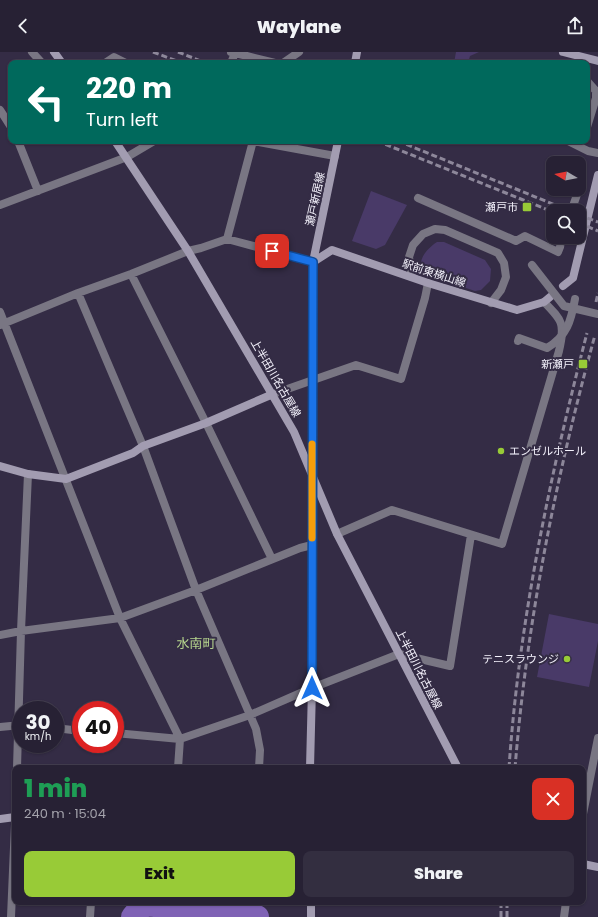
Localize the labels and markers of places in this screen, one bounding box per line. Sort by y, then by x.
place label: 瀬戸市 [485,199,518,215]
marker: 瀬戸市 [521,201,533,213]
pin [255,234,289,268]
place label: 新瀬戸 [541,356,574,372]
marker: 新瀬戸 [577,358,589,370]
place label: エンゼルホール [509,443,586,459]
marker: エンゼルホール [496,446,506,456]
place label: テニスラウンジ [482,651,559,667]
marker: テニスラウンジ [562,654,572,664]

